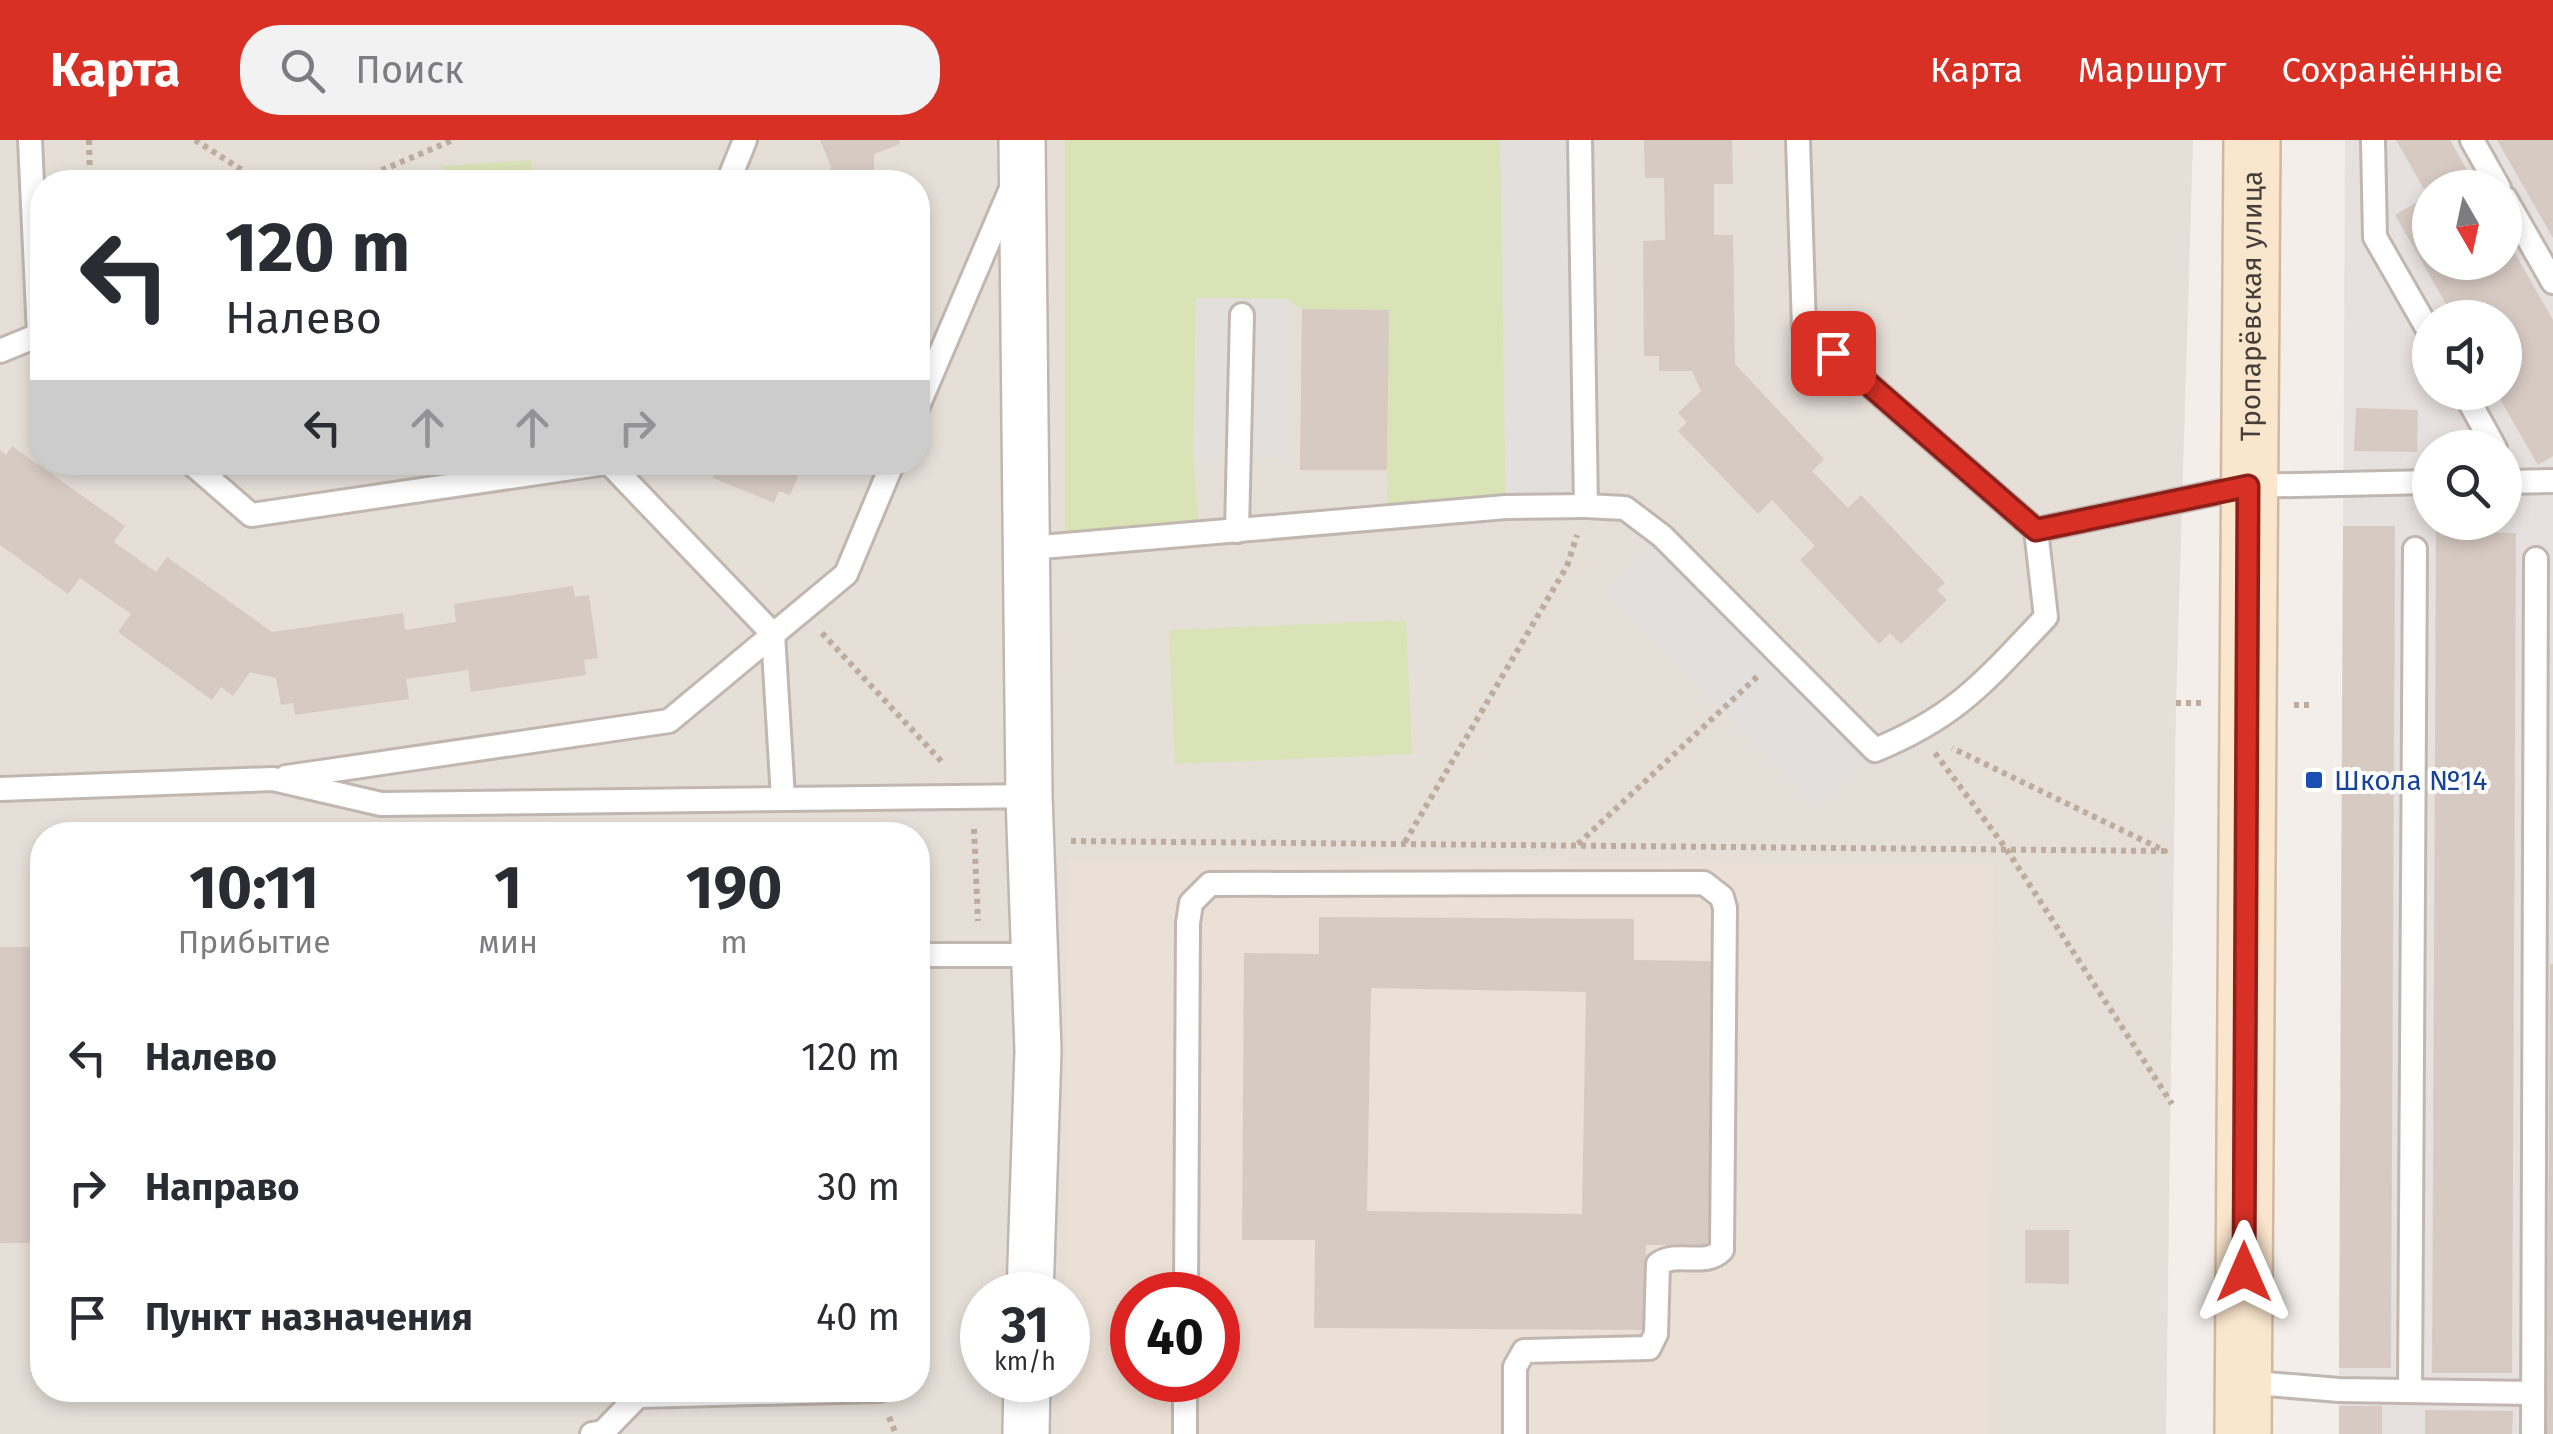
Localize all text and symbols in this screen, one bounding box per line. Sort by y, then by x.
search box [240,25,940,115]
text: Карта [50,41,180,99]
icon: search [275,43,330,98]
text: Поиск [355,47,464,93]
text: Карта [1930,49,2023,91]
text: Маршрут [2078,49,2226,91]
text: Сохранённые [2281,49,2503,91]
north arrow [2412,170,2522,280]
map controls [2412,170,2522,540]
street label: Тропарёвская улица [2234,171,2269,441]
text: 120 m [225,206,410,290]
icon: left [60,210,190,340]
text: Налево [225,291,382,345]
button: sound [2412,300,2522,410]
pin [1791,311,1876,396]
icon: arrive [1806,326,1861,381]
icon: left [295,400,350,455]
icon: ahead [400,400,455,455]
icon: ahead [505,400,560,455]
icon: right [610,400,665,455]
button: search [2412,430,2522,540]
place label: Школа №14 [2334,764,2488,797]
marker: Школа №14 [2303,769,2325,791]
text: 10:11 [189,852,319,924]
text: 1 [494,852,522,924]
text: 190 [686,852,782,924]
text: Прибытие [178,923,331,961]
text: мин [478,923,538,961]
text: m [720,923,748,961]
icon: left [60,1030,115,1085]
text: Налево [145,1034,277,1080]
text: 120 m [801,1034,900,1080]
icon: right [60,1160,115,1215]
text: Направо [145,1164,299,1210]
text: 30 m [817,1164,900,1210]
position arrow [2192,1220,2296,1324]
speed limit sign: 40 [1110,1272,1240,1402]
icon: arrive [60,1290,115,1345]
text: Пункт назначения [145,1294,473,1340]
text: 40 m [816,1294,900,1340]
text: 31 [1001,1295,1049,1355]
text: km/h [994,1347,1056,1377]

